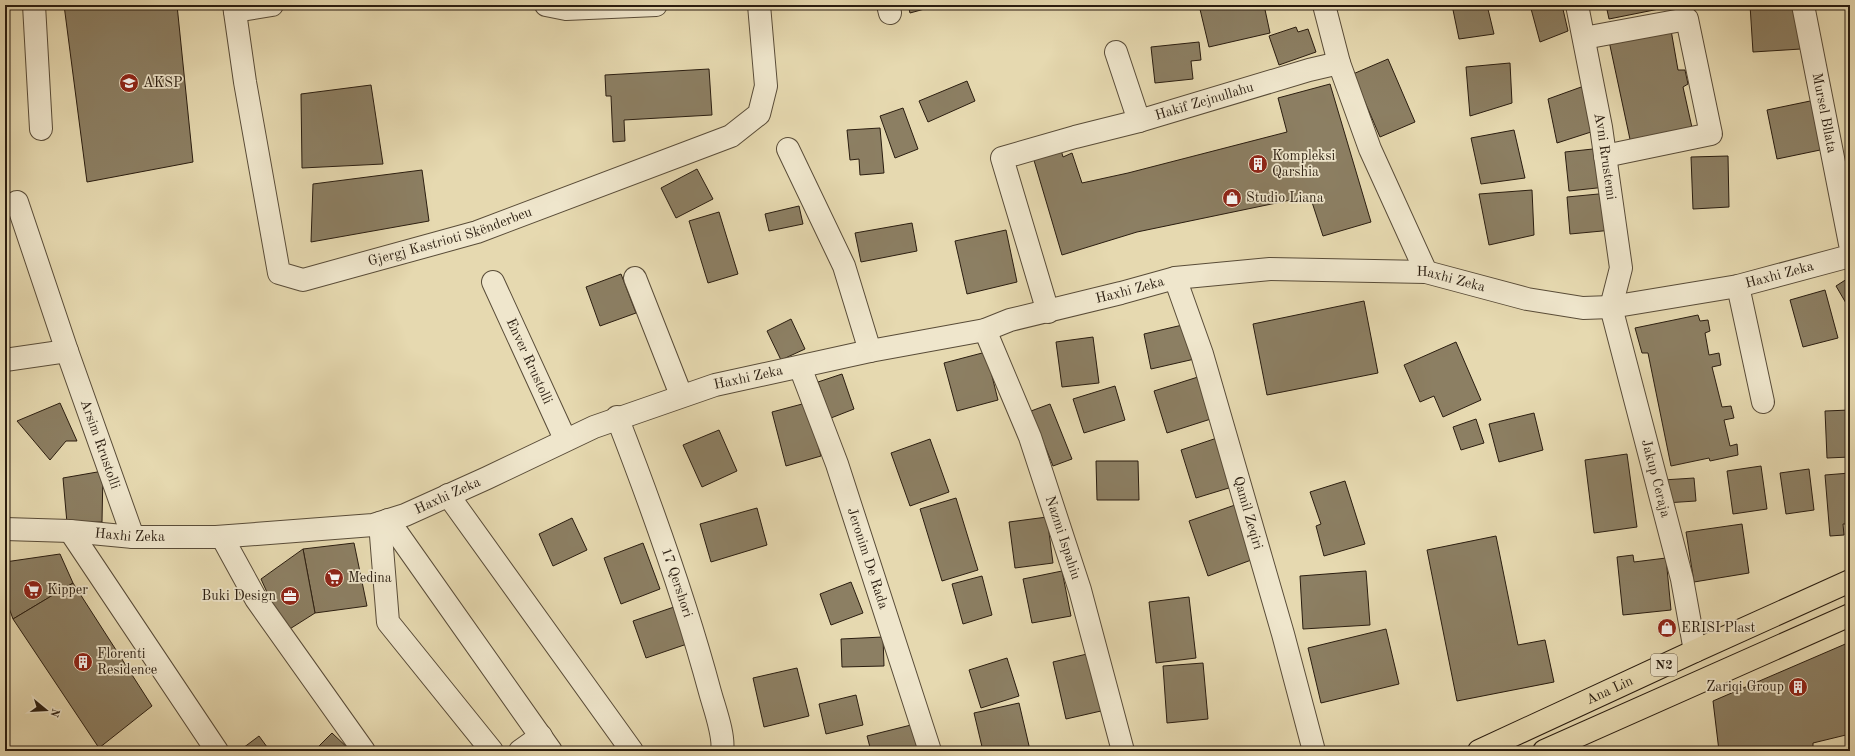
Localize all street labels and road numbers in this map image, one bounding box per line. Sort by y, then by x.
street label: Mursel Bllata [1810,72,1839,154]
street label: Hakif Zejnullahu [1153,80,1256,123]
street label: Avni Rrustemi [1591,112,1618,201]
street label: Gjergj Kastrioti Skënderbeu [366,205,534,269]
street label: Haxhi Zeka [1744,259,1815,291]
street label: Haxhi Zeka [1417,265,1487,295]
street label: Haxhi Zeka [1094,274,1166,306]
street label: Enver Rrustolli [504,316,555,406]
street label: Haxhi Zeka [712,363,784,392]
street label: Arsim Rrustolli [78,398,122,491]
street label: Jakup Ceraja [1639,438,1673,519]
street label: Haxhi Zeka [413,475,483,517]
street label: Qamil Zeqiri [1231,475,1265,551]
street label: Nazmi Ispahiu [1043,494,1083,582]
street label: Jeronim De Rada [845,506,891,611]
street label: Haxhi Zeka [94,526,165,544]
street label: 17 Qershori [659,546,695,619]
road number: N2 [1651,654,1677,676]
street label: Ana Lin [1584,673,1636,707]

